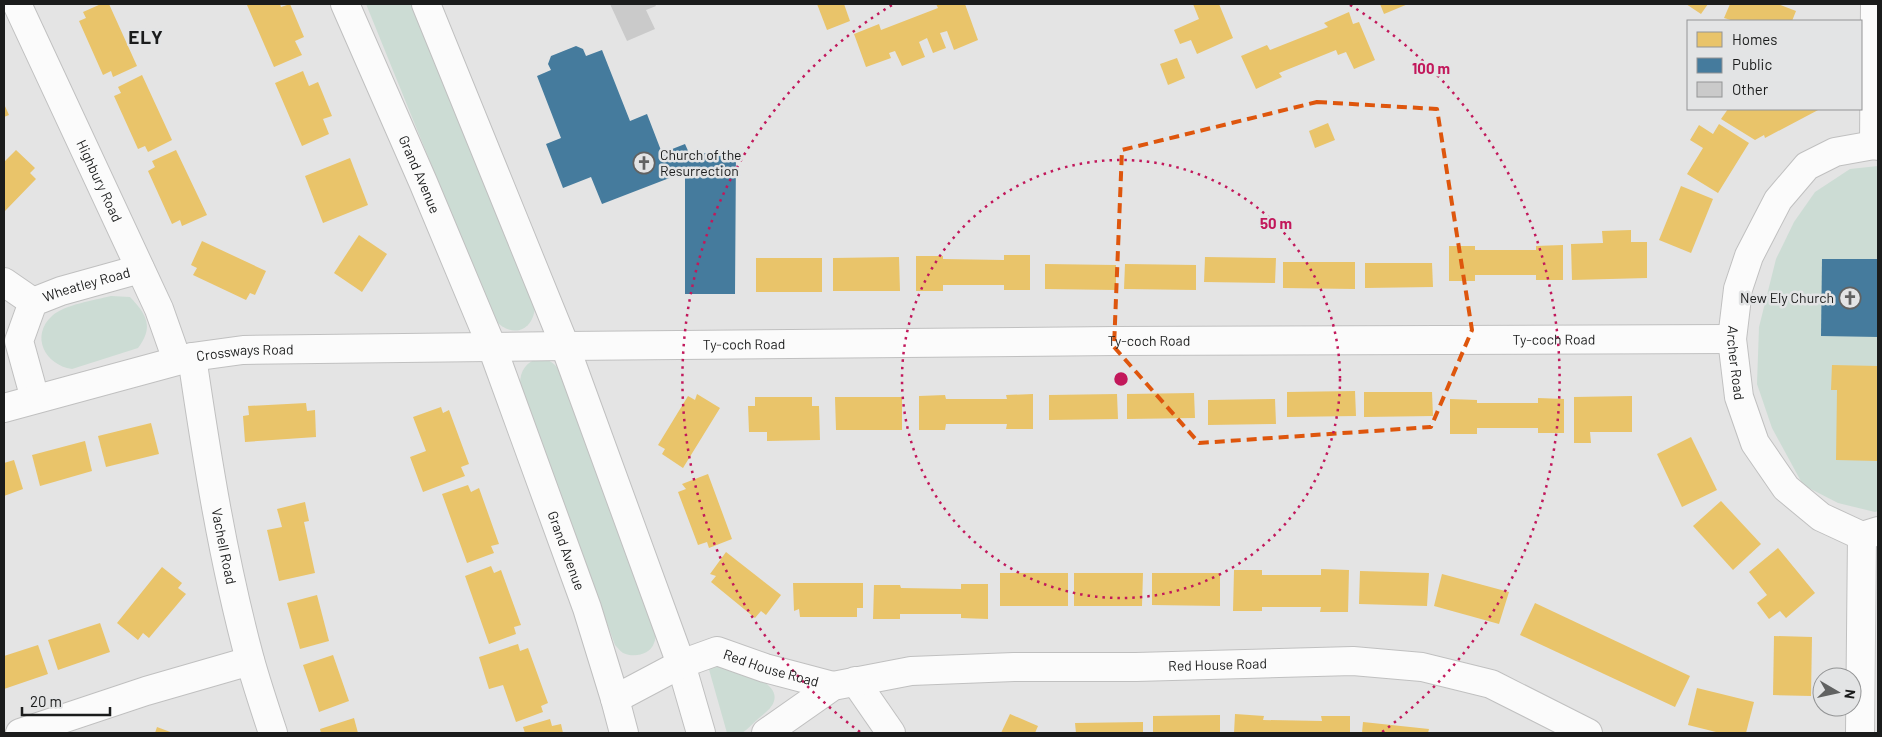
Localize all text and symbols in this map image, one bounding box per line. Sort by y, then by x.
legend [1687,20,1862,110]
district label: ELY [128,25,164,48]
text: Homes [1732,30,1777,48]
text: Public [1732,55,1772,73]
text: 100 m [1412,59,1450,77]
text: Other [1732,80,1769,98]
street label: Grand Avenue [396,133,444,216]
street label: Highbury Road [73,137,126,224]
place label: Church of the Resurrection [660,146,742,179]
church icon: Church of the Resurrection [632,151,656,175]
text: 50 m [1260,214,1292,232]
street label: Wheatley Road [40,263,132,305]
church icon: New Ely Church [1838,286,1862,310]
place label: New Ely Church [1740,289,1834,306]
street label: Archer Road [1724,325,1748,401]
street label: Ty-coch Road [1513,330,1595,348]
street label: Ty-coch Road [1108,332,1190,349]
street label: Ty-coch Road [703,335,785,353]
street label: Crossways Road [195,340,294,364]
centre of rings [1112,370,1130,388]
street label: Vachell Road [208,507,240,586]
street label: Grand Avenue [544,509,589,593]
street label: Red House Road [721,645,821,690]
street label: Red House Road [1168,654,1267,674]
north arrow [1812,667,1862,717]
scale bar [22,684,110,716]
text: N [1841,688,1859,700]
text: 20 m [30,692,62,710]

